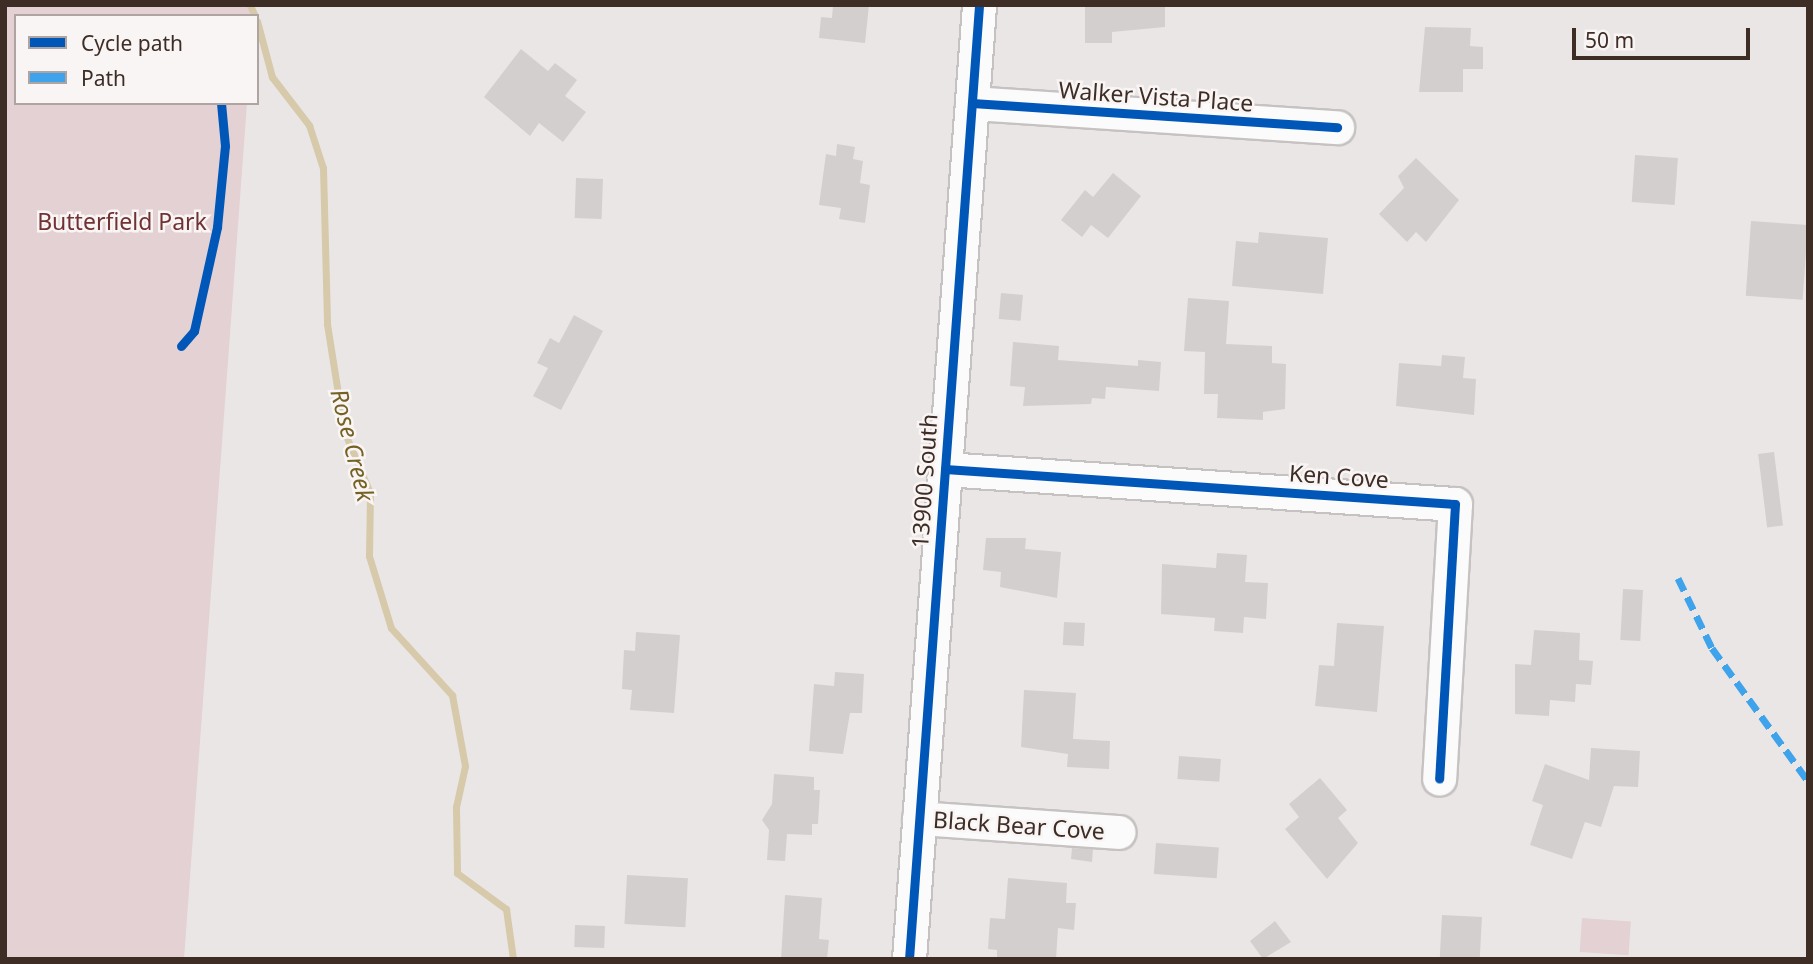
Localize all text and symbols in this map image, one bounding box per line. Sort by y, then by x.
legend [14,14,259,105]
scale bar [1575,14,1754,58]
text: 50 m [1585,26,1634,54]
text: Cycle path [81,29,183,57]
text: Path [81,64,126,92]
street label: Walker Vista Place [1058,75,1254,117]
park label: Butterfield Park [37,207,207,235]
water label: Rose Creek [325,386,381,504]
street label: 13900 South [906,413,942,549]
street label: Ken Cove [1288,459,1390,493]
street label: Black Bear Cove [932,805,1106,845]

